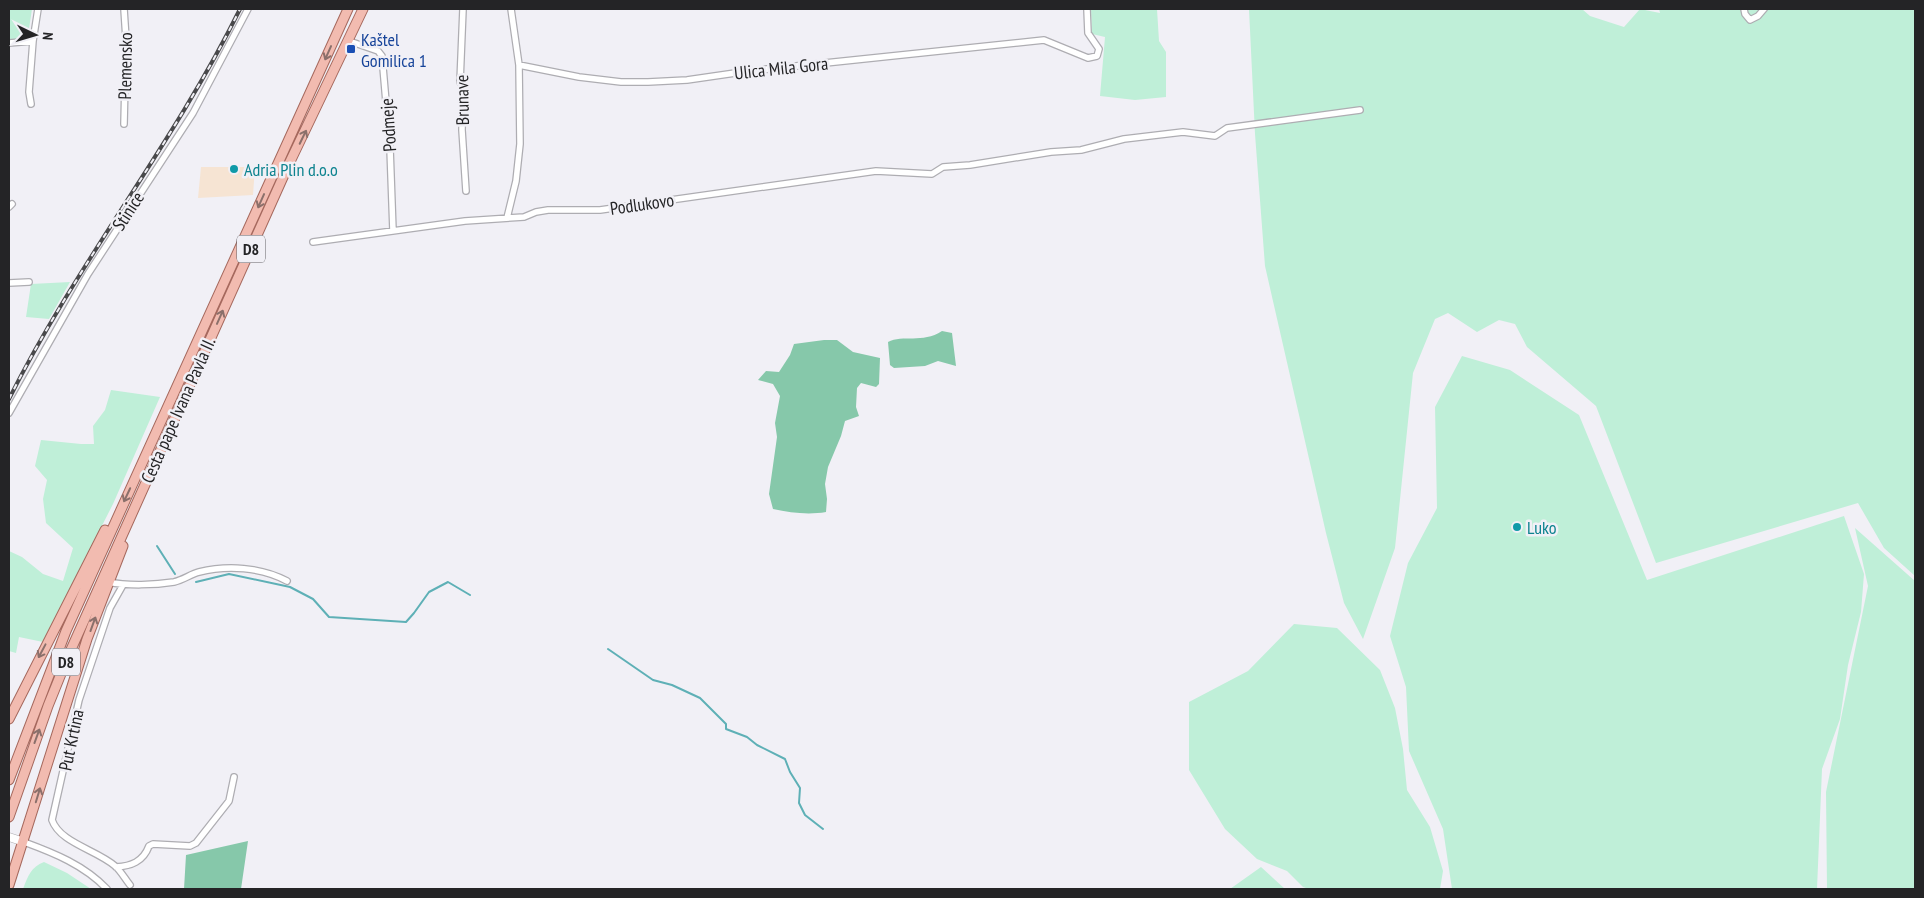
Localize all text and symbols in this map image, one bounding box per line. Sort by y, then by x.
north arrow [10,10,60,60]
place label: Kaštel Gomilica 1 [361,28,427,72]
text: N [39,32,57,41]
street label: Plemensko [113,32,137,100]
marker: Kaštel Gomilica 1 [345,43,357,55]
one-way arrow [322,45,332,60]
street label: Ulica Mila Gora [733,52,829,84]
street label: Brunave [450,74,474,126]
street label: Podmeje [375,97,401,153]
one-way arrow [298,130,308,145]
place label: Adria Plin d.o.o [244,158,338,181]
marker: Adria Plin d.o.o [228,163,240,175]
street label: Stinice [107,187,149,235]
street label: Podlukovo [609,188,676,220]
one-way arrow [255,193,265,208]
road number: D8 [237,235,265,262]
one-way arrow [216,310,226,325]
street label: Cesta pape Ivana Pavla II. [136,333,220,487]
one-way arrow [121,487,131,502]
place label: Luko [1527,516,1557,539]
marker: Luko [1511,521,1523,533]
one-way arrow [89,617,98,632]
one-way arrow [37,643,46,658]
road number: D8 [52,649,80,676]
street label: Put Krtina [53,707,89,773]
one-way arrow [33,729,42,745]
one-way arrow [34,788,43,804]

